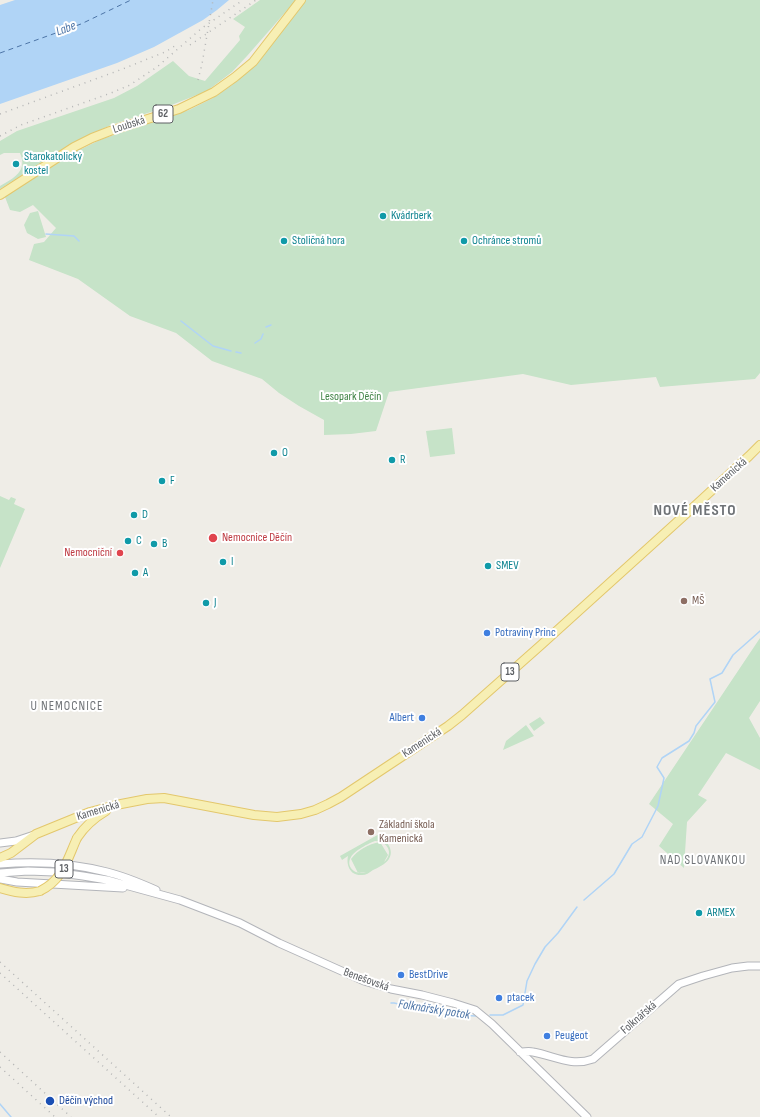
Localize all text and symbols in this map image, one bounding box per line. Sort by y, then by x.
water label: Labe [54,18,78,40]
road number: 62 [153,105,173,123]
street label: Loubská [111,113,147,137]
place label: Starokatolický kostel [24,150,82,178]
marker: Starokatolický kostel [11,159,21,169]
place label: Kvádrberk [391,209,431,223]
marker: Kvádrberk [378,211,388,221]
place label: Stoličná hora [292,234,345,248]
place label: Ochránce stromů [472,234,541,248]
marker: Stoličná hora [279,236,289,246]
marker: Ochránce stromů [459,236,469,246]
park label: Lesopark Děčín [321,390,381,404]
place label: O [282,446,288,460]
marker: O [269,448,279,458]
place label: R [400,453,406,467]
marker: R [387,455,397,465]
street label: Kamenická [708,455,750,495]
place label: F [170,474,175,488]
marker: F [157,476,167,486]
district label: NOVÉ MĚSTO [653,501,737,521]
place label: D [142,508,148,522]
marker: D [129,510,139,520]
place label: Nemocnice Děčín [222,531,292,545]
marker: Nemocnice Děčín [207,532,219,544]
place label: C [136,534,142,548]
marker: C [123,536,133,546]
place label: B [162,537,167,551]
marker: B [149,539,159,549]
place label: Nemocniční [64,546,112,560]
marker: Nemocniční [115,548,125,558]
place label: I [231,555,233,569]
marker: I [218,557,228,567]
place label: SMEV [496,559,519,573]
marker: SMEV [483,561,493,571]
place label: A [143,566,148,580]
marker: A [130,568,140,578]
place label: MŠ [692,594,704,608]
place label: J [214,596,216,610]
marker: MŠ [679,596,689,606]
marker: J [201,598,211,608]
place label: Potraviny Princ [495,626,556,640]
marker: Potraviny Princ [482,628,492,638]
road number: 13 [501,663,519,681]
district label: U NEMOCNICE [31,699,103,715]
place label: Albert [389,711,414,725]
marker: Albert [417,713,427,723]
street label: Kamenická [400,725,444,761]
street label: Kamenická [75,798,121,824]
place label: Základní škola Kamenická [379,818,435,846]
marker: Základní škola Kamenická [366,827,376,837]
district label: NAD SLOVANKOU [660,853,746,869]
road number: 13 [55,860,73,878]
place label: ARMEX [707,906,735,920]
marker: ARMEX [694,908,704,918]
street label: Benešovská [341,965,391,995]
place label: BestDrive [409,968,448,982]
marker: BestDrive [396,970,406,980]
place label: ptacek [507,991,534,1005]
marker: ptacek [494,993,504,1003]
water label: Folknářský potok [397,997,471,1023]
street label: Folknářská [618,999,660,1037]
place label: Peugeot [555,1029,588,1043]
marker: Peugeot [542,1031,552,1041]
place label: Děčín východ [59,1094,113,1108]
marker: Děčín východ [44,1095,56,1107]

